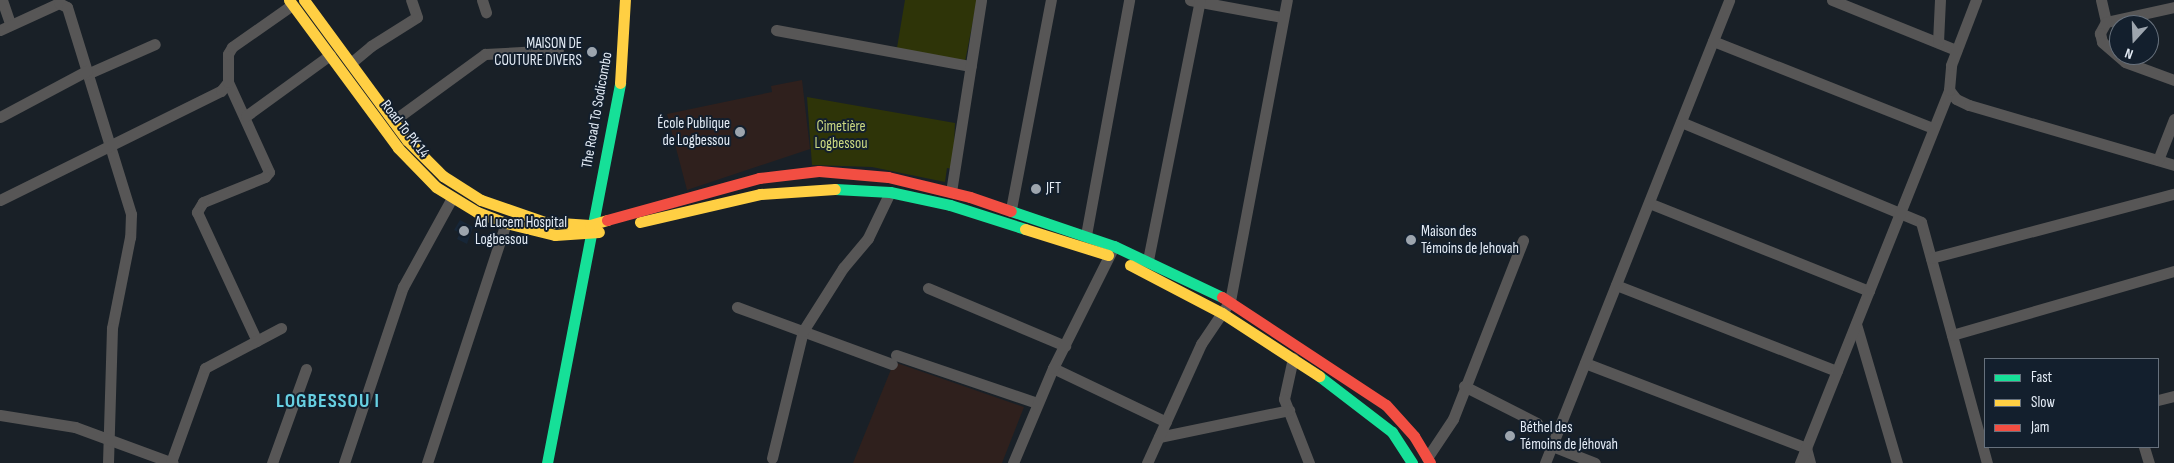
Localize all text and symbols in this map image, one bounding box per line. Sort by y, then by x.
north arrow [2109,15,2159,65]
place label: MAISON DE COUTURE DIVERS [494,34,582,69]
text: N [2123,44,2135,63]
marker: MAISON DE COUTURE DIVERS [586,46,598,58]
street label: The Road To Sodicombo [578,50,616,170]
street label: Road To PK 14 [377,97,433,161]
place label: École Publique de Logbessou [657,114,730,149]
park label: Cimetière Logbessou [815,117,867,152]
marker: École Publique de Logbessou [734,126,746,138]
place label: JFT [1046,180,1061,198]
marker: JFT [1030,183,1042,195]
place label: Ad Lucem Hospital Logbessou [475,213,567,248]
place label: Maison des Témoins de Jehovah [1421,222,1519,257]
marker: Ad Lucem Hospital Logbessou [457,224,471,238]
marker: Maison des Témoins de Jehovah [1405,234,1417,246]
legend [1984,358,2159,448]
text: Fast [2031,368,2052,387]
district label: LOGBESSOU I [275,389,381,413]
text: Slow [2031,393,2055,412]
place label: Béthel des Témoins de Jéhovah [1520,418,1618,453]
text: Jam [2031,418,2049,437]
marker: Béthel des Témoins de Jéhovah [1504,430,1516,442]

